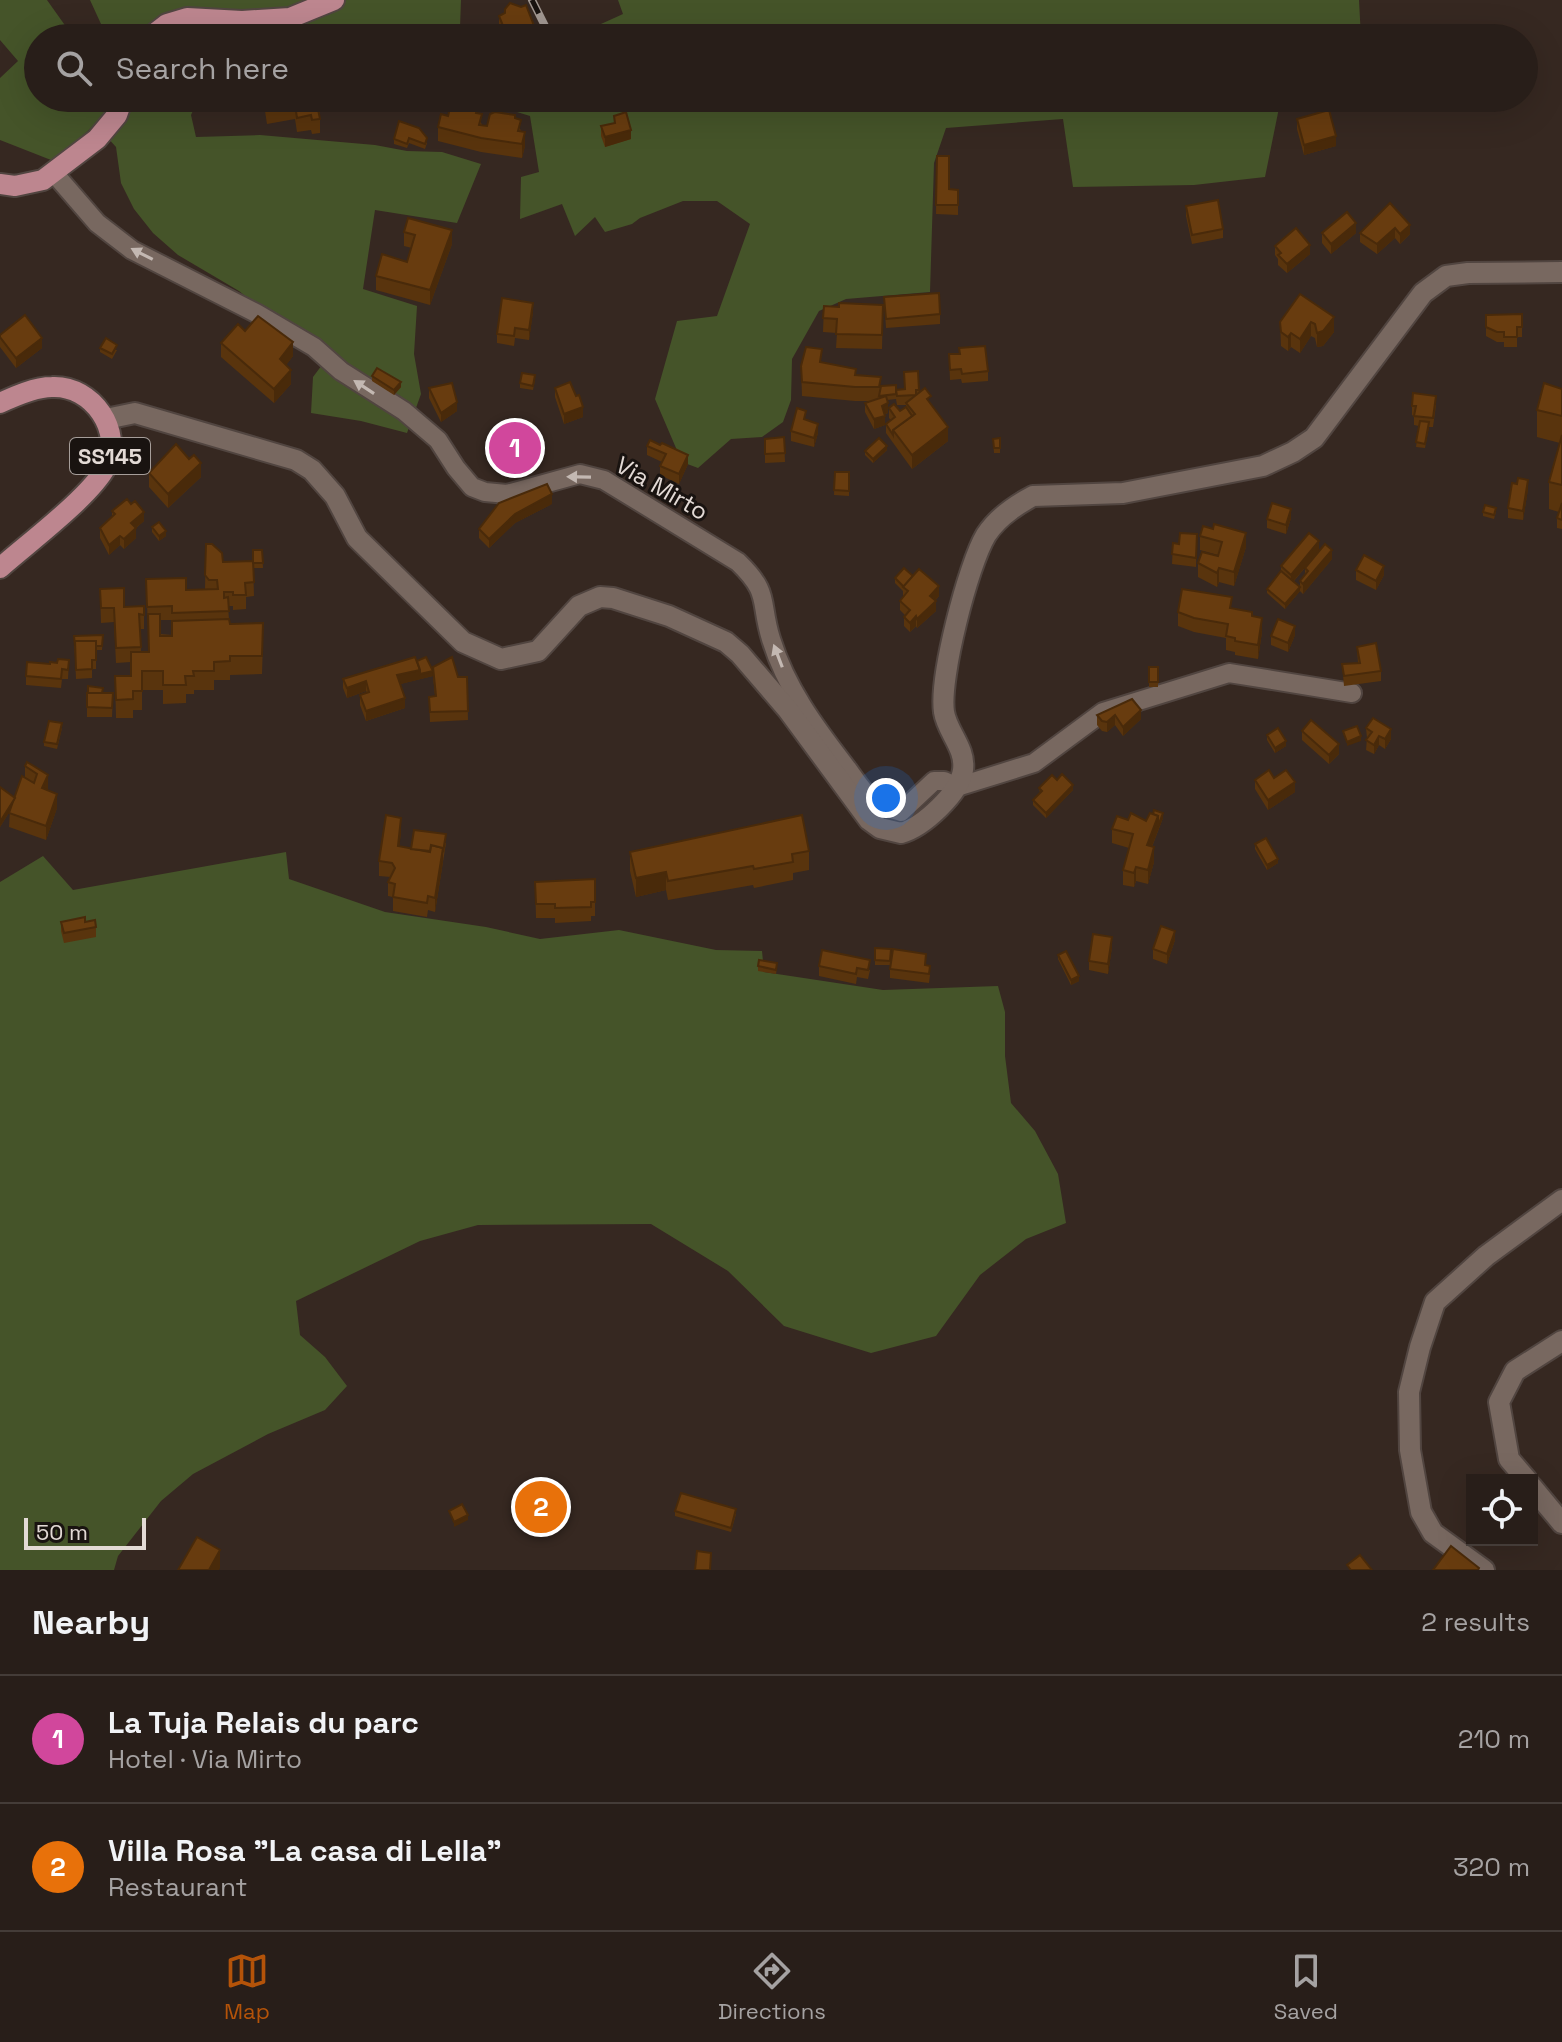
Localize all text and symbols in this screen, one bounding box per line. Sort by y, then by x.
search box [24,24,1538,112]
icon: search [52,46,96,90]
text: Search here [116,49,289,88]
one-way arrow [131,247,154,261]
one-way arrow [354,379,375,394]
pin: 1 [489,418,541,478]
road number: SS145 [70,438,150,474]
street label: Via Mirto [610,449,714,527]
one-way arrow [565,471,591,483]
one-way arrow [771,644,784,668]
your location [866,778,906,818]
map controls [1466,1474,1538,1546]
button: locate [1466,1474,1538,1546]
pin: 2 [515,1477,567,1537]
scale bar [24,1514,146,1550]
text: 50 m [36,1518,88,1546]
text: Nearby [32,1601,150,1644]
text: 2 results [1421,1605,1530,1639]
text: La Tuja Relais du parc [108,1703,419,1742]
text: 1 [52,1722,64,1756]
text: 210 m [1458,1722,1530,1756]
text: Hotel · Via Mirto [108,1742,302,1776]
text: Villa Rosa "La casa di Lella" [108,1831,502,1870]
text: 2 [50,1850,66,1884]
text: 320 m [1453,1850,1530,1884]
text: Restaurant [108,1870,247,1904]
tab: Map [224,1949,270,2025]
tab: Directions [718,1949,826,2025]
tab: Saved [1274,1949,1338,2025]

